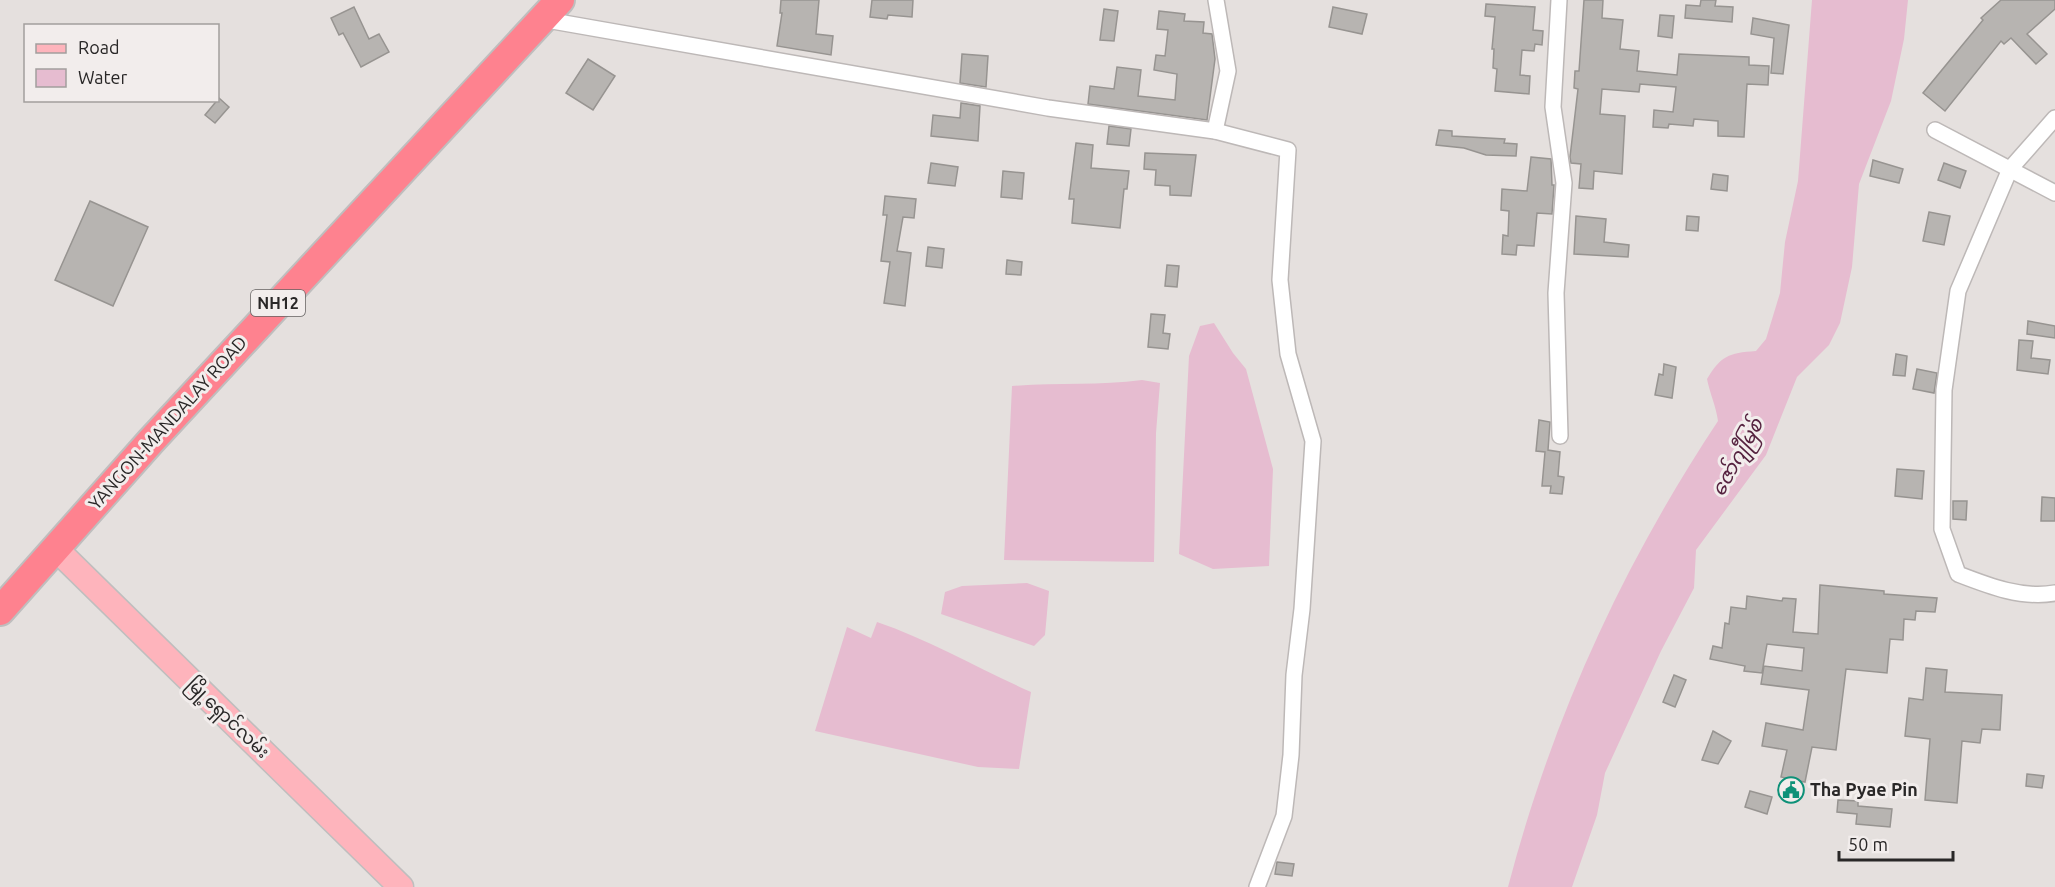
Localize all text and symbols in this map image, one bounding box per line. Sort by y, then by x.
legend [24,24,219,102]
text: Road [78,37,120,57]
text: Water [78,67,128,87]
road number: NH12 [251,290,305,316]
street label: YANGON-MANDALAY ROAD [84,332,250,513]
water label: ဇော်ဂျီမြစ် [1704,412,1773,503]
street label: မြို့ရှောင်လမ်း [179,671,276,766]
public building icon: Tha Pyae Pin [1776,775,1806,805]
place label: Tha Pyae Pin [1810,779,1918,799]
scale bar [1839,824,1953,862]
text: 50 m [1848,834,1888,854]

